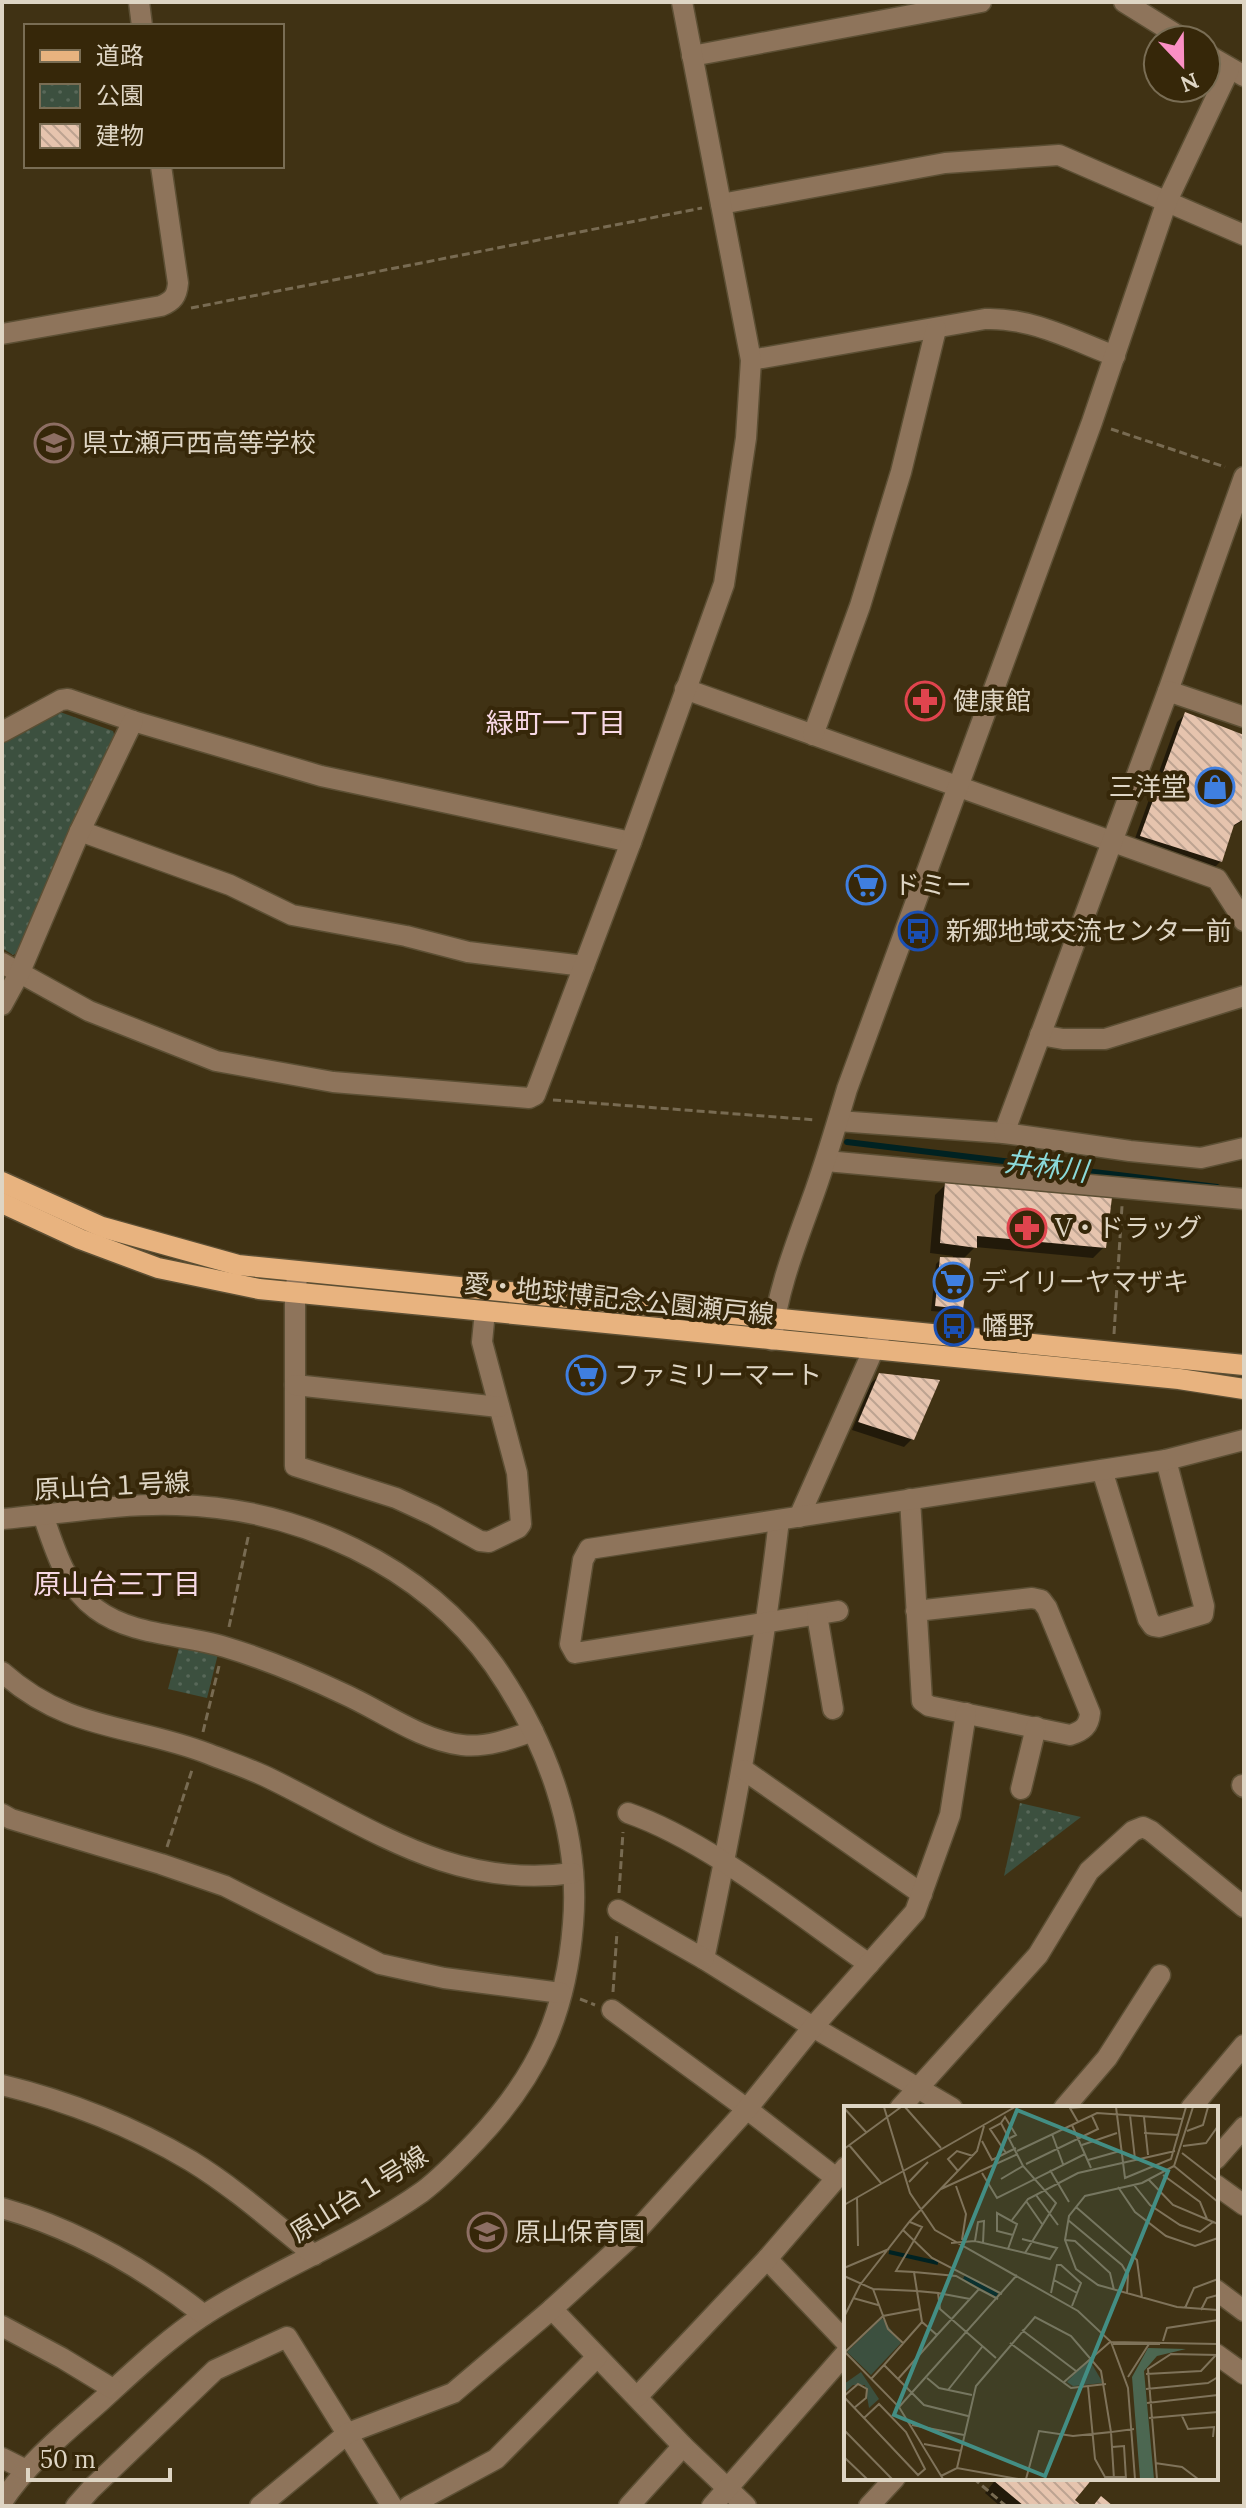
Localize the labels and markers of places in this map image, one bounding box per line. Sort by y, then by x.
school or university icon: 県立瀬戸西高等学校 [33,422,75,464]
place label: 県立瀬戸西高等学校 [82,426,316,459]
pharmacy icon: 健康館 [904,680,946,722]
place label: 健康館 [953,684,1031,717]
shop icon: 三洋堂 [1194,766,1236,808]
place label: 三洋堂 [1109,770,1187,803]
supermarket icon: ドミー [845,864,887,906]
place label: ドミー [894,868,972,901]
bus stop icon: 新郷地域交流センター前 [897,910,939,952]
place label: 新郷地域交流センター前 [946,914,1232,947]
pharmacy icon: V・ドラッグ [1006,1207,1048,1249]
place label: V・ドラッグ [1054,1211,1202,1244]
supermarket icon: デイリーヤマザキ [932,1261,974,1303]
place label: デイリーヤマザキ [981,1265,1189,1298]
bus stop icon: 幡野 [933,1305,975,1347]
place label: 幡野 [982,1309,1034,1342]
supermarket icon: ファミリーマート [565,1354,607,1396]
place label: ファミリーマート [614,1358,822,1391]
school or university icon: 原山保育園 [466,2211,508,2253]
place label: 原山保育園 [515,2215,645,2248]

